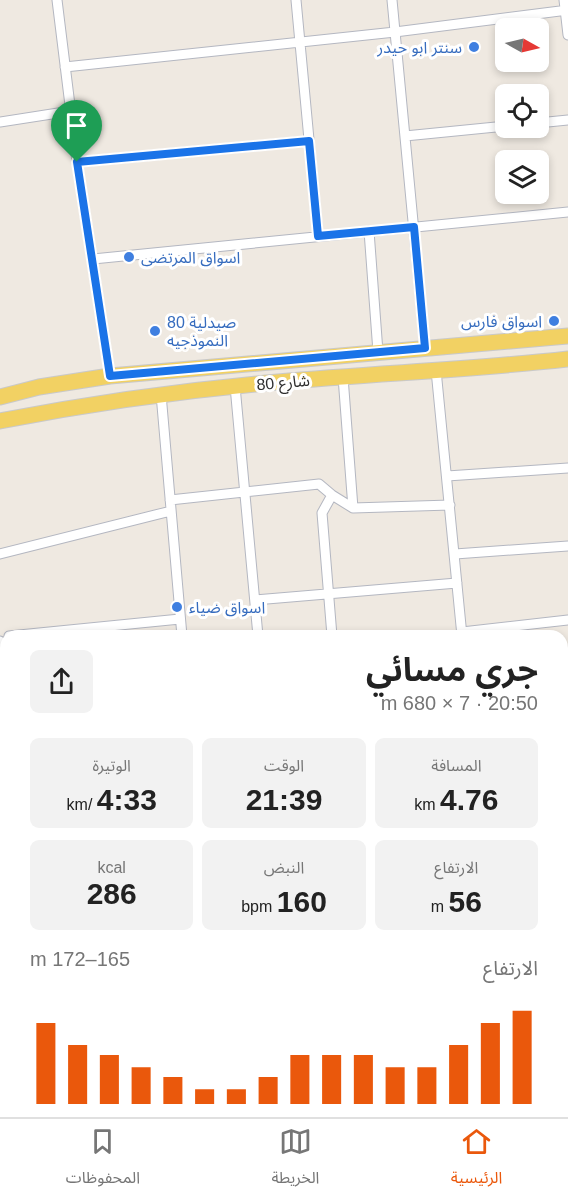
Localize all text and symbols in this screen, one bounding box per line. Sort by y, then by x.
north arrow [495,18,549,72]
map controls [495,18,549,204]
place label: سنتر ابو حيدر [376,39,462,57]
marker: سنتر ابو حيدر [467,40,481,54]
button: locate [495,84,549,138]
pin [51,100,102,162]
icon: arrive [60,109,93,142]
button: layers [495,150,549,204]
place label: اسواق المرتضى [141,249,240,267]
marker: اسواق المرتضى [122,250,136,264]
place label: اسواق فارس [461,313,542,331]
place label: صيدلية 80 النموذجيه [167,314,236,350]
marker: اسواق فارس [547,314,561,328]
marker: صيدلية 80 النموذجيه [148,324,162,338]
street label: شارع 80 [256,372,311,397]
place label: اسواق ضياء [189,599,265,617]
marker: اسواق ضياء [170,600,184,614]
button: share [30,650,93,713]
text: جري مسائي [366,651,538,688]
text: 20:50 · 7 × 680 m [381,692,538,714]
text: الوتيرة [92,757,131,774]
text: الوقت [264,757,304,774]
text: المسافة [431,757,482,774]
text: 4:33 [97,783,157,816]
text: 21:39 [246,783,322,816]
text: 4.76 [440,783,498,816]
text: /km [67,796,97,813]
text: km [414,796,440,813]
text: kcal [97,859,126,876]
text: النبض [264,859,304,876]
text: الارتفاع [434,859,478,876]
text: 286 [87,877,137,910]
text: 160 [277,885,327,918]
text: 56 [449,885,482,918]
text: bpm [241,898,277,915]
text: m [431,898,449,915]
text: 165–172 m [30,948,130,970]
text: الارتفاع [483,957,538,979]
tab: المحفوظات [66,1125,140,1195]
tab: الخريطة [271,1125,319,1195]
tab: الرئيسية [451,1125,502,1195]

